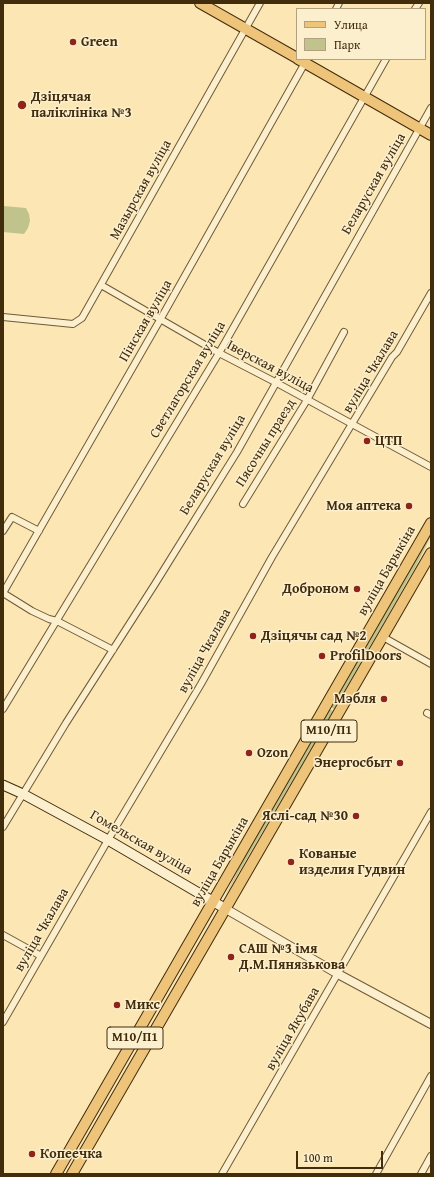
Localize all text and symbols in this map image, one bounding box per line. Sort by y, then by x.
legend [296,8,426,60]
text: Улица [334,16,368,33]
place label: Green [81,34,118,50]
text: Парк [334,36,360,53]
marker: Green [68,37,78,47]
place label: Дзіцячая паліклініка №3 [31,89,132,122]
marker: Дзіцячая паліклініка №3 [16,99,28,111]
street label: Беларуская вуліца [338,130,410,238]
street label: Мазырская вуліца [107,137,175,243]
street label: Пінская вуліца [116,277,176,365]
street label: Светлагорская вуліца [146,319,230,441]
street label: вуліца Чкалава [340,328,402,416]
street label: Іверская вуліца [224,337,316,397]
street label: Пясочны праезд [232,396,300,490]
street label: Беларуская вуліца [176,412,250,518]
place label: ЦТП [375,433,402,449]
marker: ЦТП [362,436,372,446]
place label: Моя аптека [326,498,401,514]
marker: Моя аптека [404,501,414,511]
street label: вуліца Барыкіна [354,523,420,619]
place label: Доброном [282,581,349,597]
marker: Доброном [352,584,362,594]
street label: вуліца Чкалава [175,606,235,696]
place label: Дзіцячы сад №2 [261,628,367,644]
marker: Дзіцячы сад №2 [248,631,258,641]
place label: ProfilDoors [330,648,402,664]
marker: ProfilDoors [317,651,327,661]
place label: Мэбля [334,691,376,707]
marker: Мэбля [379,694,389,704]
road number: М10/П1 [301,720,357,742]
place label: Ozon [257,745,288,761]
marker: Ozon [244,748,254,758]
place label: Энергосбыт [314,755,392,771]
marker: Энергосбыт [395,758,405,768]
street label: Гомельская вуліца [87,807,195,879]
place label: Яслі-сад №30 [262,808,348,824]
marker: Яслі-сад №30 [351,811,361,821]
street label: вуліца Барыкіна [187,814,253,910]
place label: Кованые изделия Гудвин [299,846,405,878]
marker: Кованые изделия Гудвин [286,857,296,867]
street label: вуліца Чкалава [11,885,73,975]
place label: САШ №3 імя Д.М.Пянязькова [239,941,345,974]
marker: САШ №3 імя Д.М.Пянязькова [226,952,236,962]
street label: вуліца Якубава [262,984,324,1074]
place label: Микс [125,997,160,1013]
marker: Микс [112,1000,122,1010]
road number: М10/П1 [107,1027,163,1049]
scale bar [298,1143,385,1169]
place label: Копеечка [40,1146,102,1162]
marker: Копеечка [27,1149,37,1159]
text: 100 m [303,1149,333,1166]

